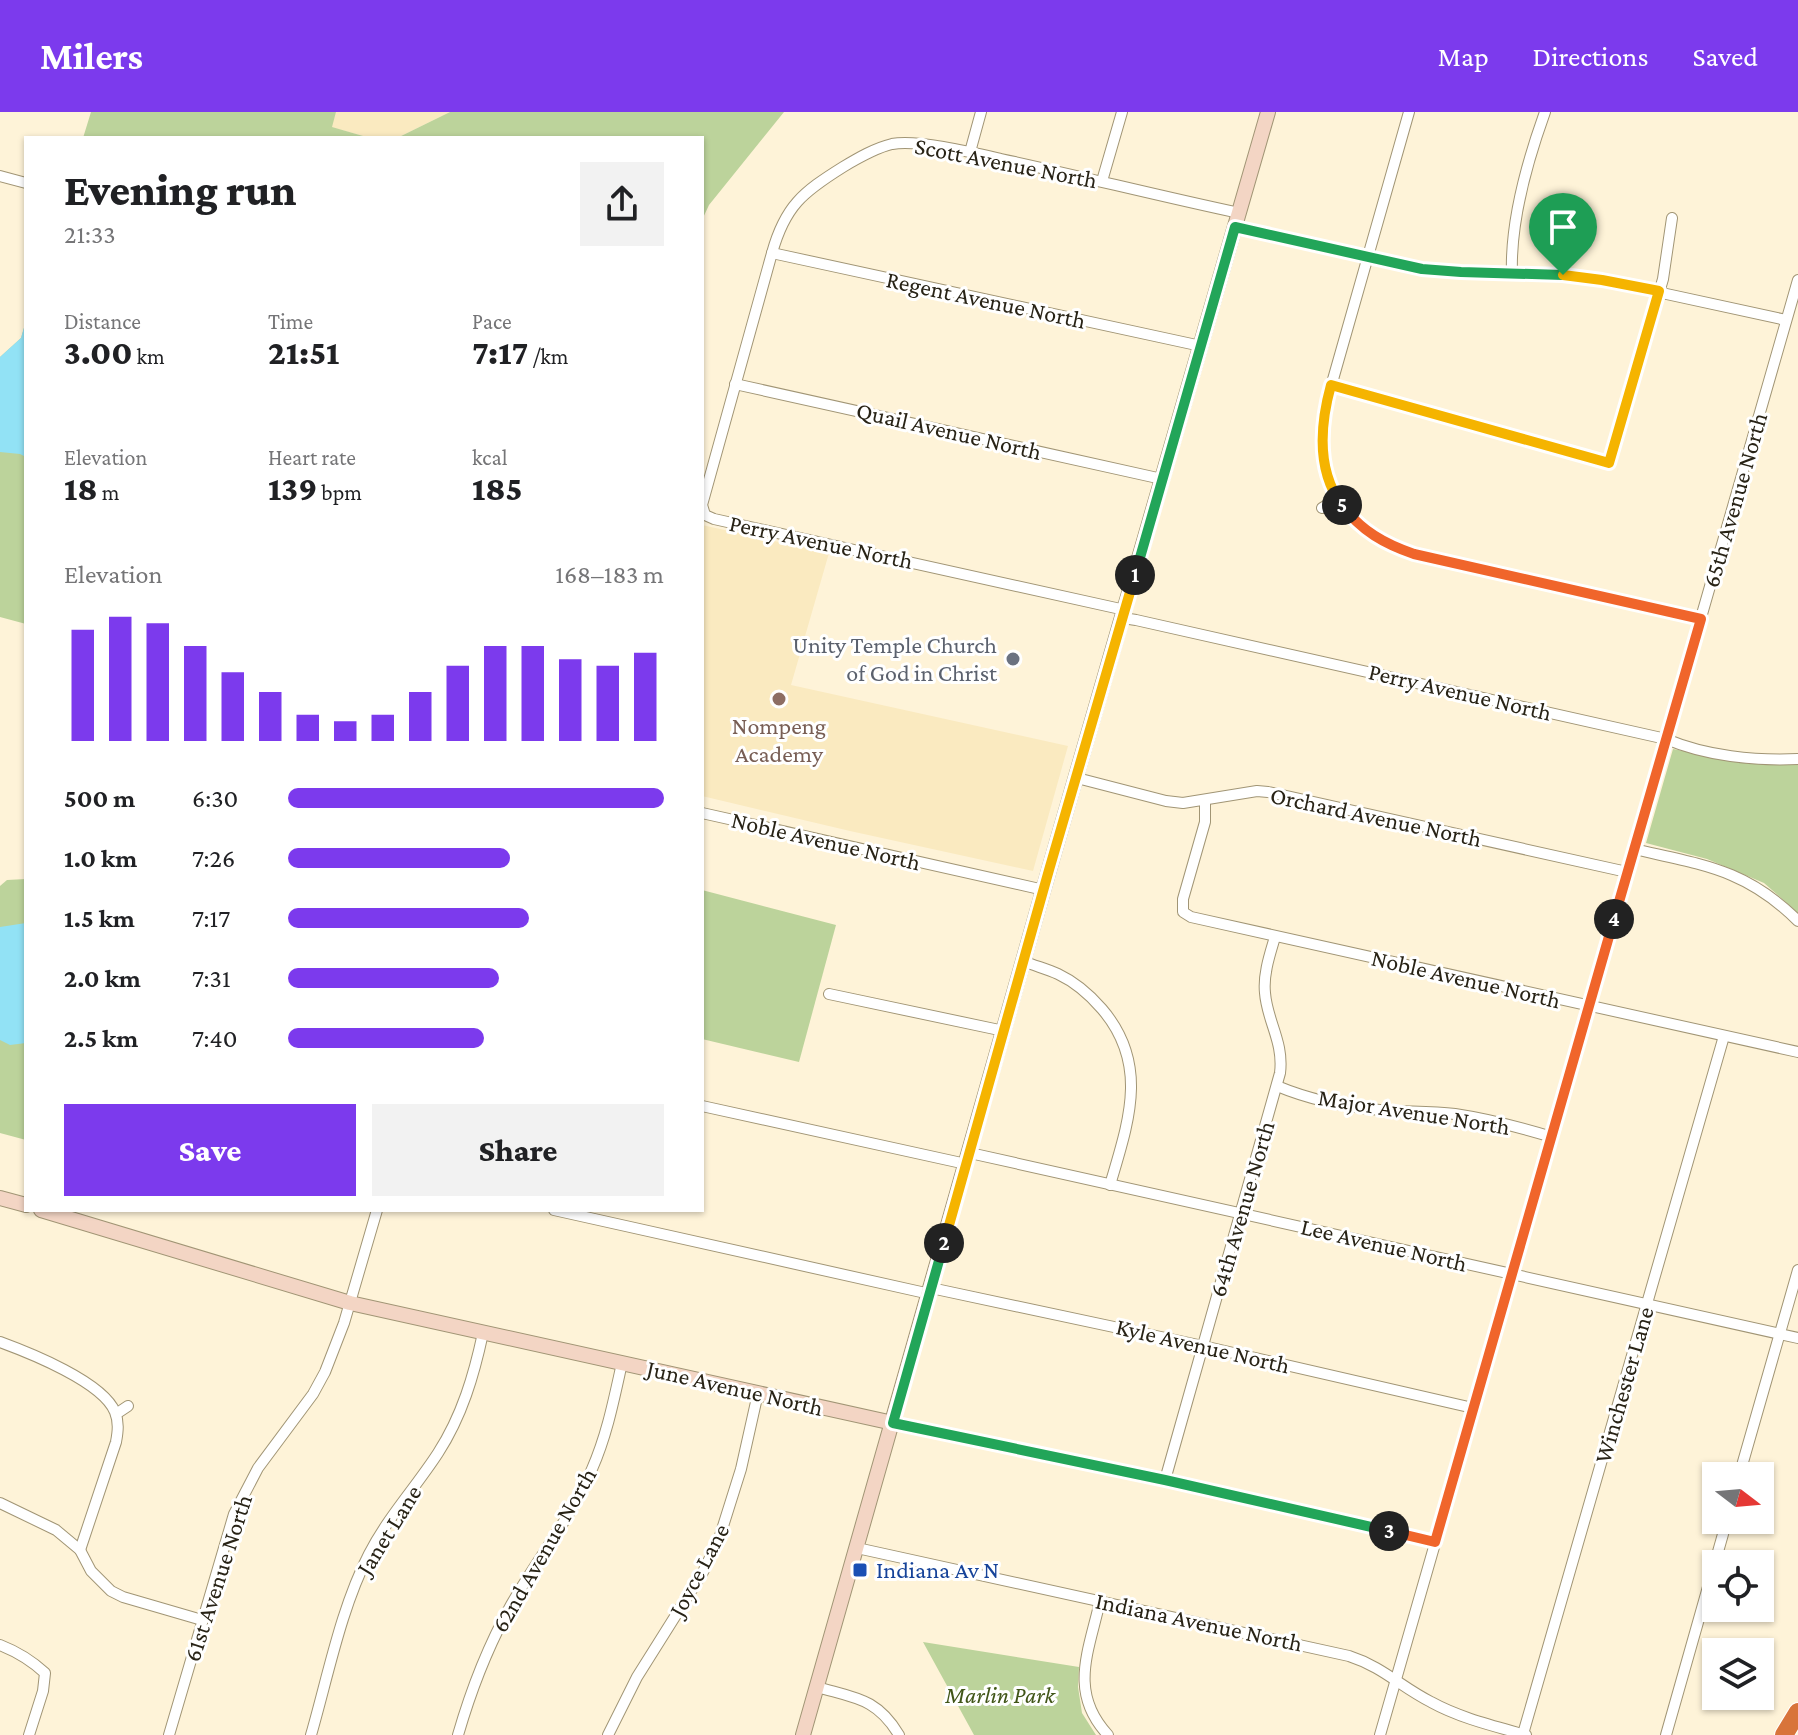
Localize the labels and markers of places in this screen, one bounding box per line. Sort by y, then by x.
pin [1529,193,1597,275]
pin: 5 [1322,485,1362,525]
pin: 1 [1115,555,1155,595]
place label: Unity Temple Church of God in Christ [793,631,998,686]
marker: Unity Temple Church of God in Christ [1004,650,1022,668]
marker: Nompeng Academy [770,690,788,708]
place label: Nompeng Academy [732,712,827,767]
pin: 4 [1594,899,1634,939]
pin: 2 [924,1223,964,1263]
pin: 3 [1369,1511,1409,1551]
place label: Indiana Av N [876,1556,999,1583]
marker: Indiana Av N [851,1561,869,1579]

